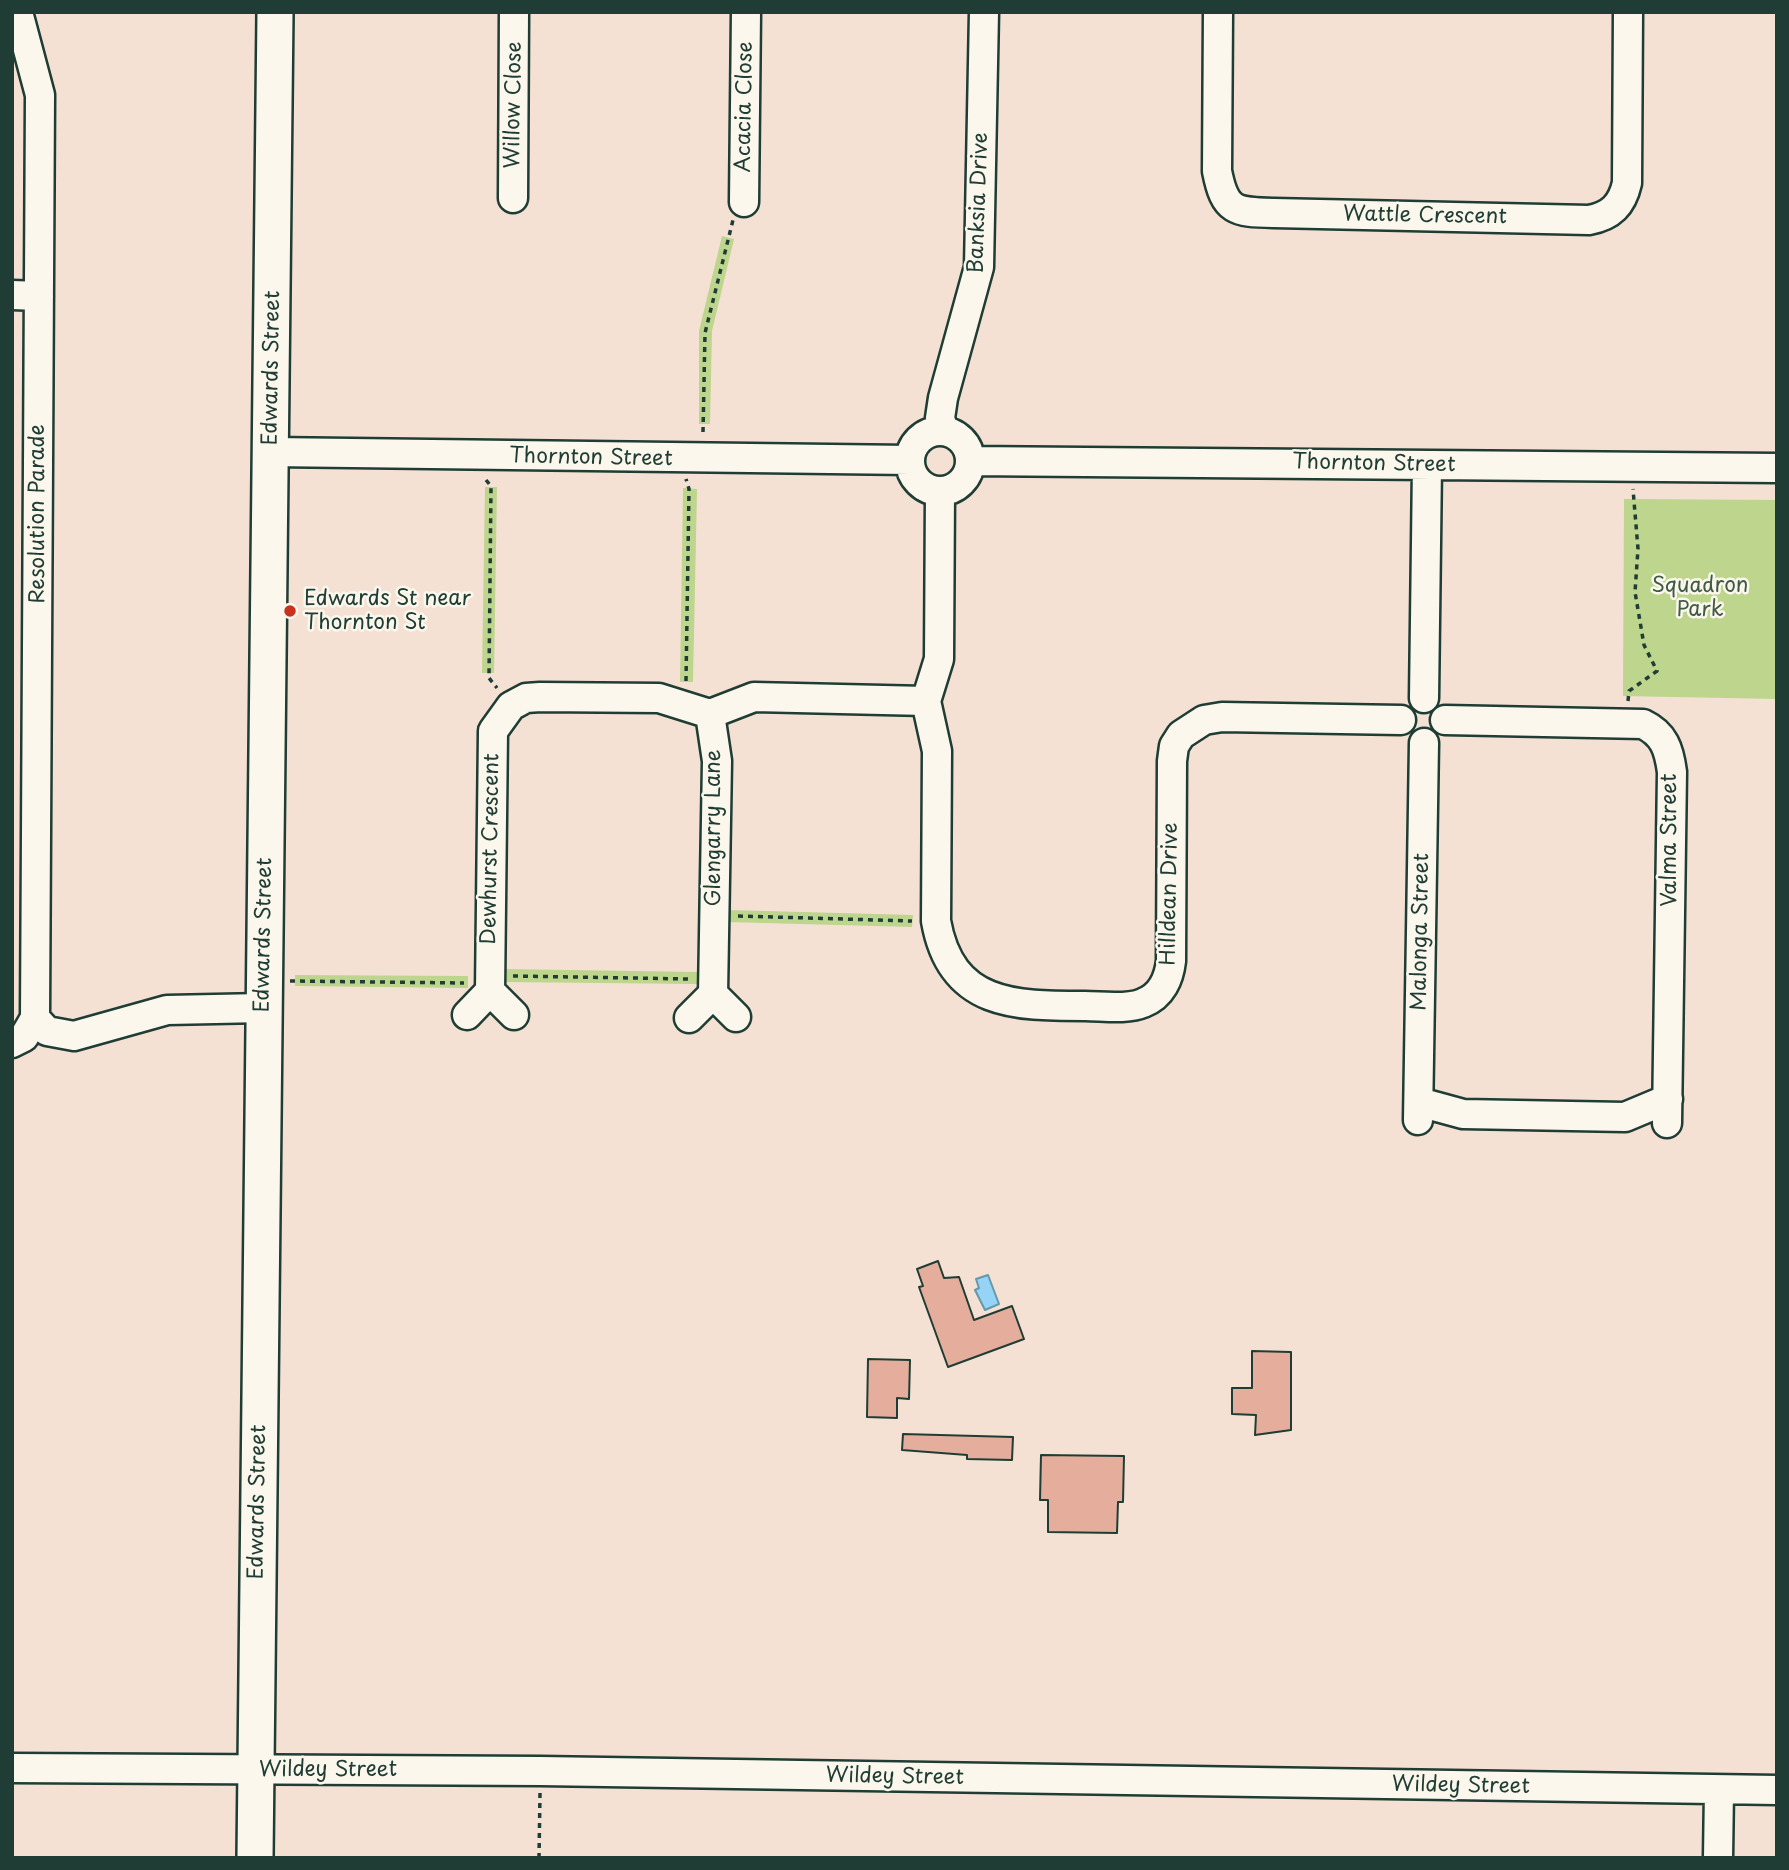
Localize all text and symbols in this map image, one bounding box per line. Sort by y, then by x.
street label: Willow Close [500,41,528,169]
street label: Acacia Close [731,41,759,173]
street label: Banksia Drive [964,132,994,274]
street label: Wattle Crescent [1343,202,1507,230]
street label: Edwards Street [258,290,286,446]
street label: Resolution Parade [25,424,51,604]
street label: Thornton Street [509,444,673,472]
street label: Thornton Street [1292,450,1456,478]
park label: Squadron Park [1652,573,1748,623]
place label: Edwards St near Thornton St [304,586,471,636]
marker: Edwards St near Thornton St [282,603,298,619]
street label: Glengarry Lane [701,749,727,907]
street label: Dewhurst Crescent [477,753,505,945]
street label: Valma Street [1657,773,1683,907]
street label: Hilldean Drive [1156,822,1184,966]
street label: Malonga Street [1407,853,1435,1011]
street label: Edwards Street [250,857,278,1013]
street label: Edwards Street [244,1424,272,1580]
street label: Wildey Street [259,1757,397,1783]
street label: Wildey Street [826,1763,964,1791]
street label: Wildey Street [1392,1772,1530,1800]

